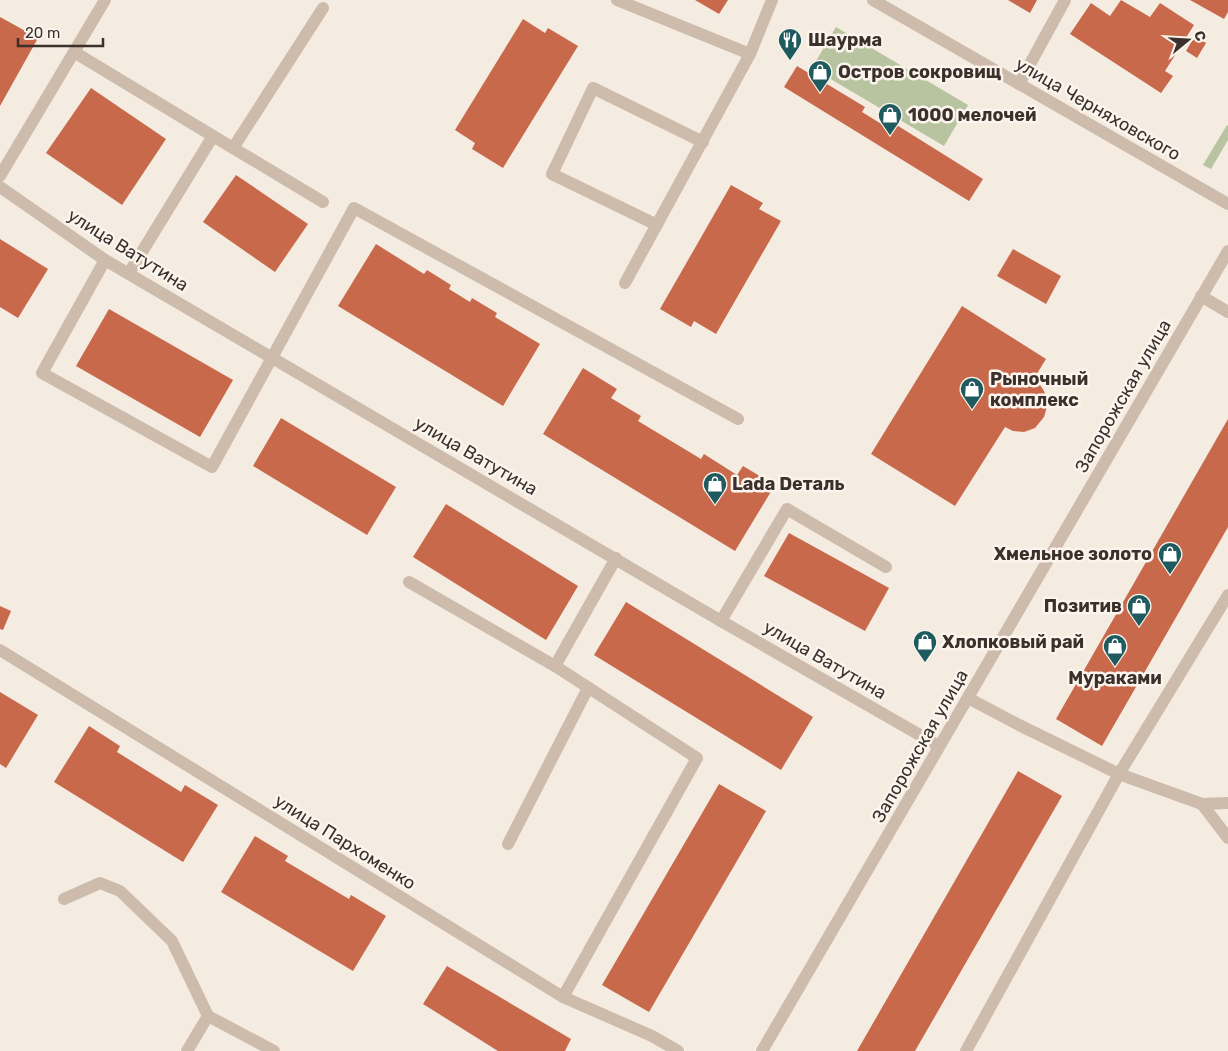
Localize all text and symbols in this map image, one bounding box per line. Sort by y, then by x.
scale bar [18,15,102,47]
north arrow [1163,15,1213,65]
text: 20 m [25,24,60,42]
restaurant icon: Шаурма [777,27,803,61]
place label: Шаурма [808,29,882,51]
text: С [1190,29,1210,44]
street label: улица Черняховского [1012,53,1184,165]
shop icon: Остров сокровищ [807,59,833,93]
place label: Остров сокровищ [838,61,1002,83]
shop icon: 1000 мелочей [877,102,903,136]
place label: 1000 мелочей [908,104,1036,126]
street label: улица Ватутина [64,204,192,296]
street label: Запорожская улица [1070,316,1176,476]
place label: Рыночный комплекс [990,368,1088,411]
shop icon: Рыночный комплекс [959,376,985,410]
street label: улица Ватутина [411,412,541,500]
shop icon: Lada Dеталь [702,471,728,505]
place label: Lada Dеталь [732,473,845,495]
shop icon: Хмельное золото [1157,541,1183,575]
place label: Хмельное золото [994,543,1152,565]
shop icon: Позитив [1126,593,1152,627]
place label: Позитив [1044,595,1122,617]
street label: улица Ватутина [760,616,890,704]
shop icon: Хлопковый рай [912,629,938,663]
place label: Хлопковый рай [942,631,1084,653]
shop icon: Мураками [1102,633,1128,667]
street label: Запорожская улица [867,666,973,826]
place label: Мураками [1068,667,1162,689]
street label: улица Пархоменко [270,790,420,894]

